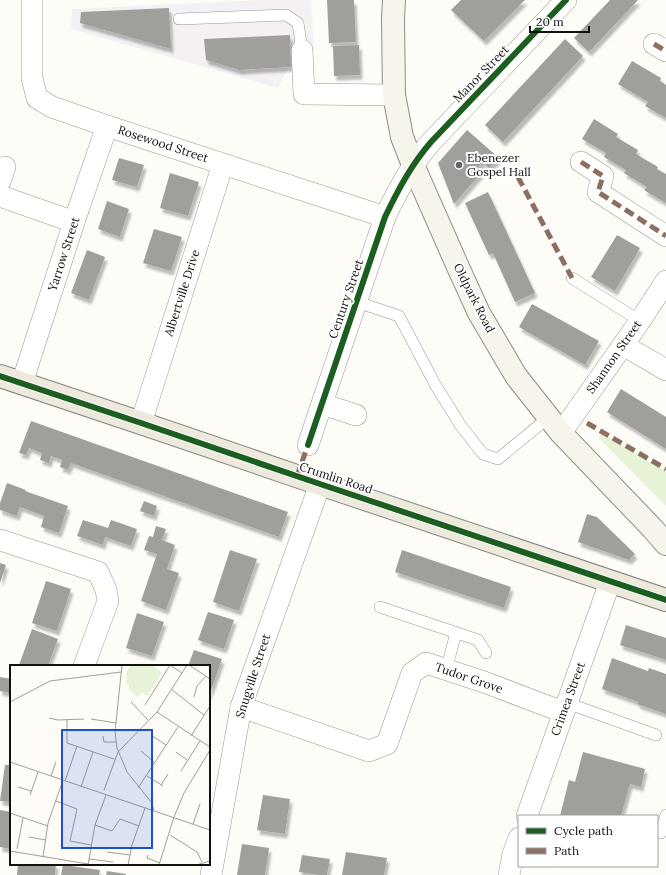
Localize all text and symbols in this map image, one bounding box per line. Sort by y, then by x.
scale bar [530,8,589,34]
text: 20 m [536,14,564,29]
street label: Manor Street [450,42,512,105]
street label: Rosewood Street [116,122,211,165]
place label: Ebenezer Gospel Hall [467,150,531,179]
marker: Ebenezer Gospel Hall [454,160,464,170]
street label: Yarrow Street [44,214,83,294]
street label: Albertville Drive [160,247,203,339]
street label: Century Street [325,257,366,340]
street label: Oldpark Road [451,261,498,335]
street label: Shannon Street [583,317,645,396]
street label: Crumlin Road [298,459,375,496]
street label: Snugville Street [232,632,273,720]
street label: Tudor Grove [433,659,506,696]
street label: Crimea Street [547,660,588,738]
inset map [10,665,210,865]
legend [518,815,658,867]
text: Cycle path [554,823,613,838]
text: Path [554,843,579,858]

